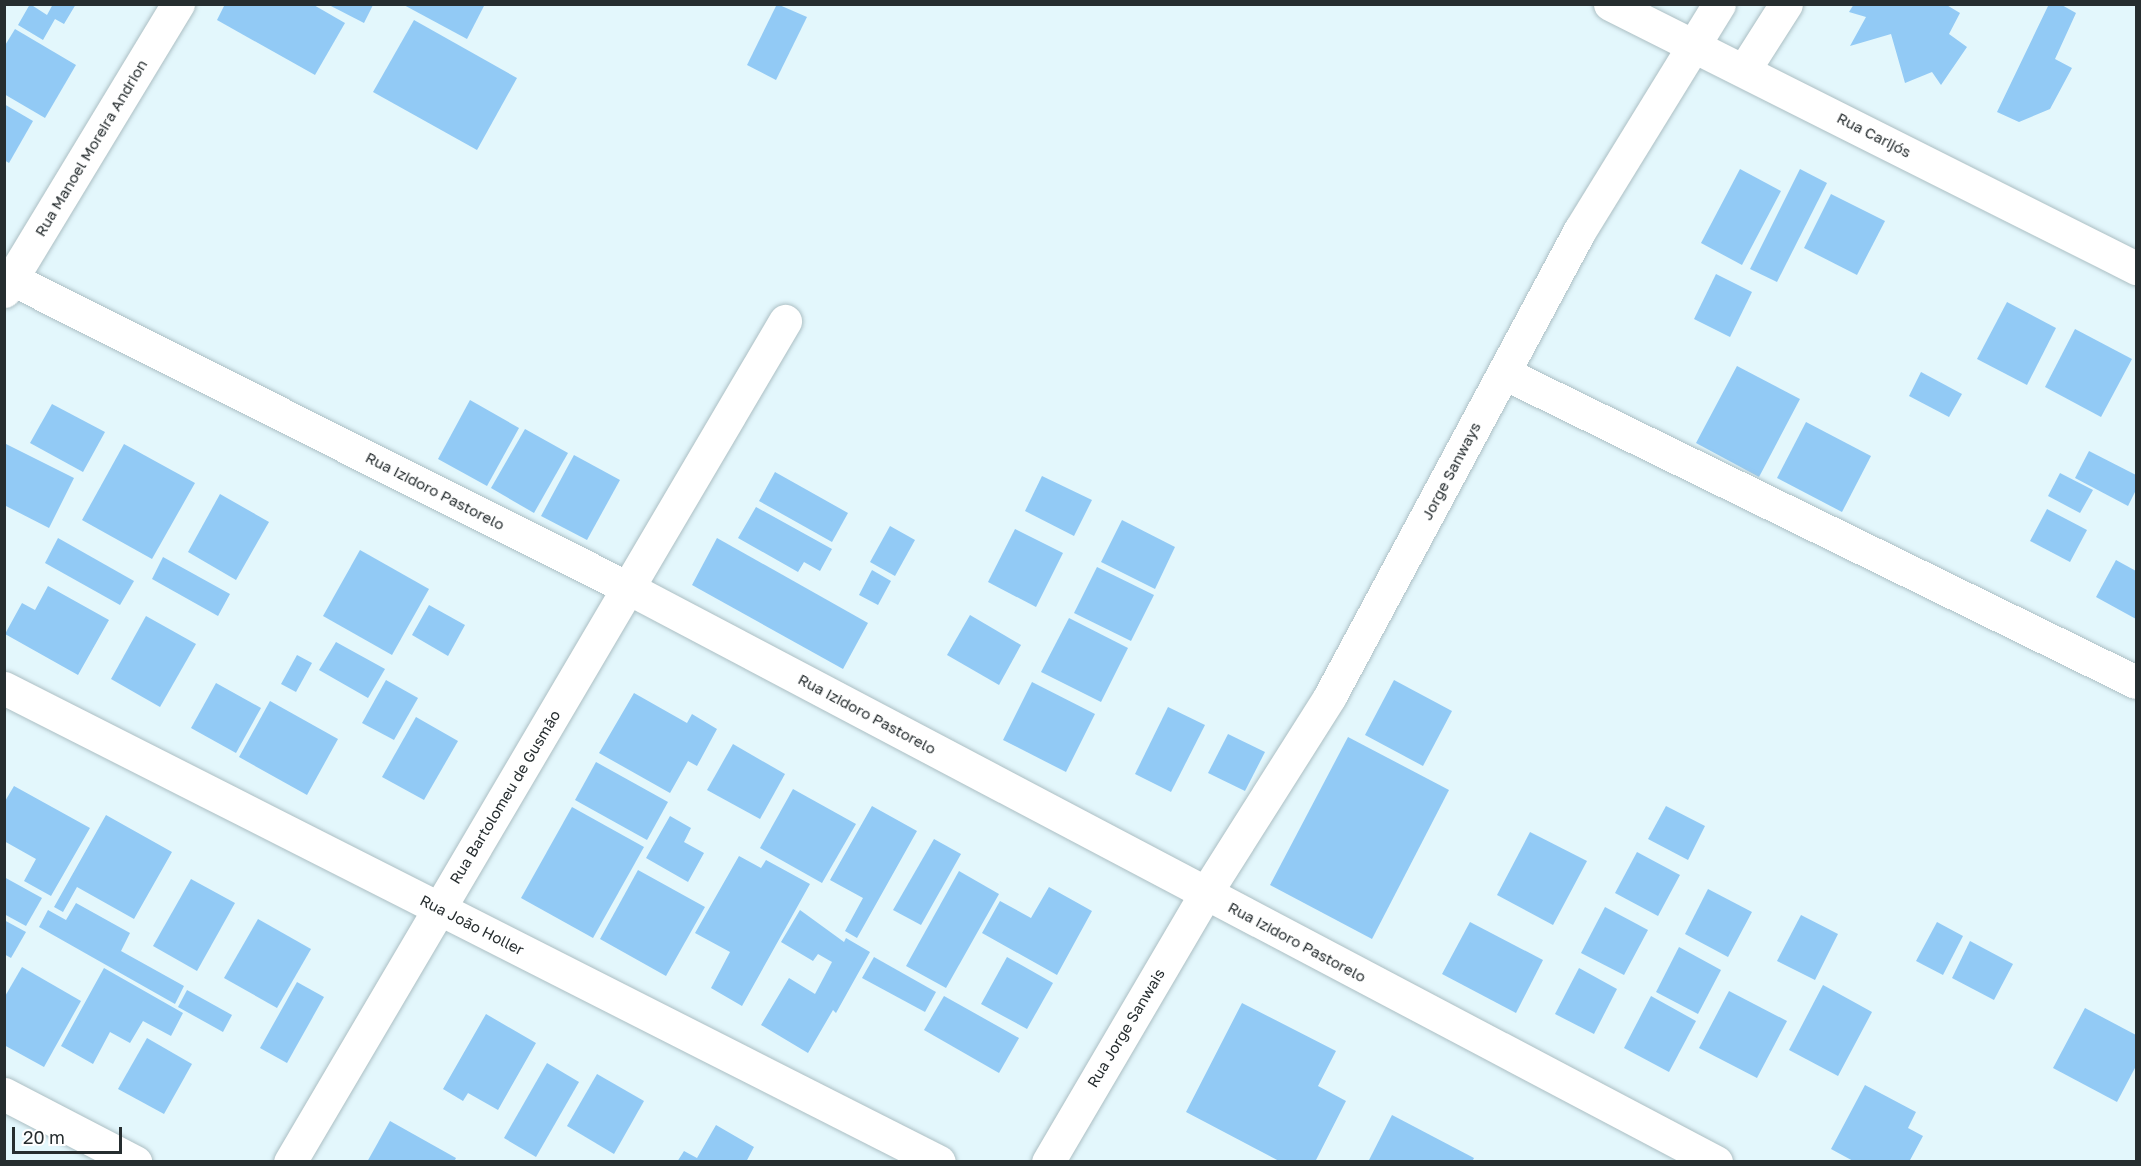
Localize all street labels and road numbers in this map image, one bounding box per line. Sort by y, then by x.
street label: Rua Manoel Moreira Andrion [31,56,151,240]
street label: Rua Carijós [1834,109,1914,161]
street label: Jorge Sanways [1418,419,1484,523]
street label: Rua Izidoro Pastorelo [363,448,507,534]
street label: Rua Izidoro Pastorelo [795,670,939,758]
street label: Rua Bartolomeu de Gusmão [446,707,564,887]
street label: Rua João Holler [417,891,527,959]
street label: Rua Izidoro Pastorelo [1225,898,1369,986]
street label: Rua Jorge Sanwais [1083,965,1169,1091]

